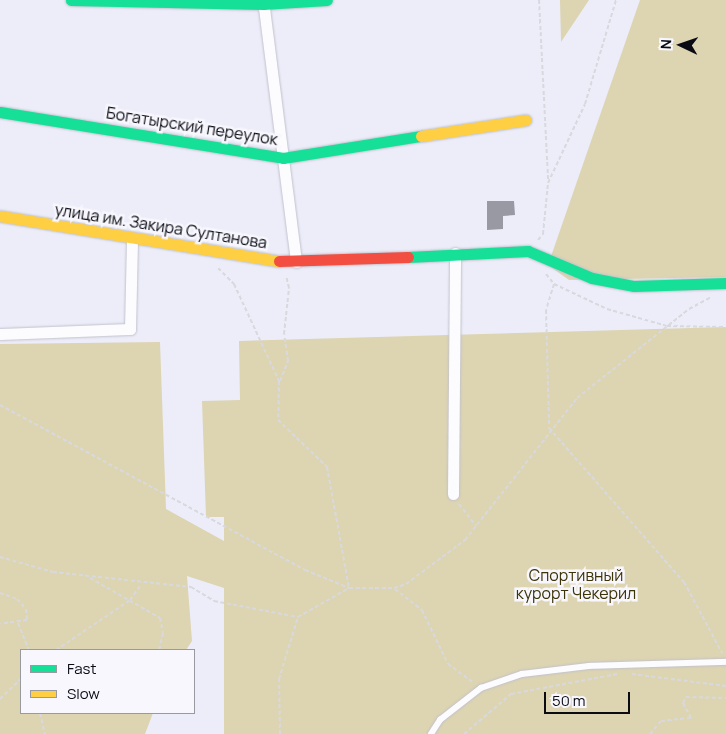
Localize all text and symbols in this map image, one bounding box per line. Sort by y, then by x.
north arrow [656,20,706,70]
text: N [656,39,675,50]
street label: Богатырский переулок [105,103,279,149]
street label: улица им. Закира Султанова [53,200,269,252]
park label: Спортивный курорт Чекерил [516,565,636,603]
legend [20,649,195,714]
text: Fast [67,658,96,679]
scale bar [546,682,632,714]
text: Slow [67,683,100,704]
text: 50 m [552,690,586,711]

